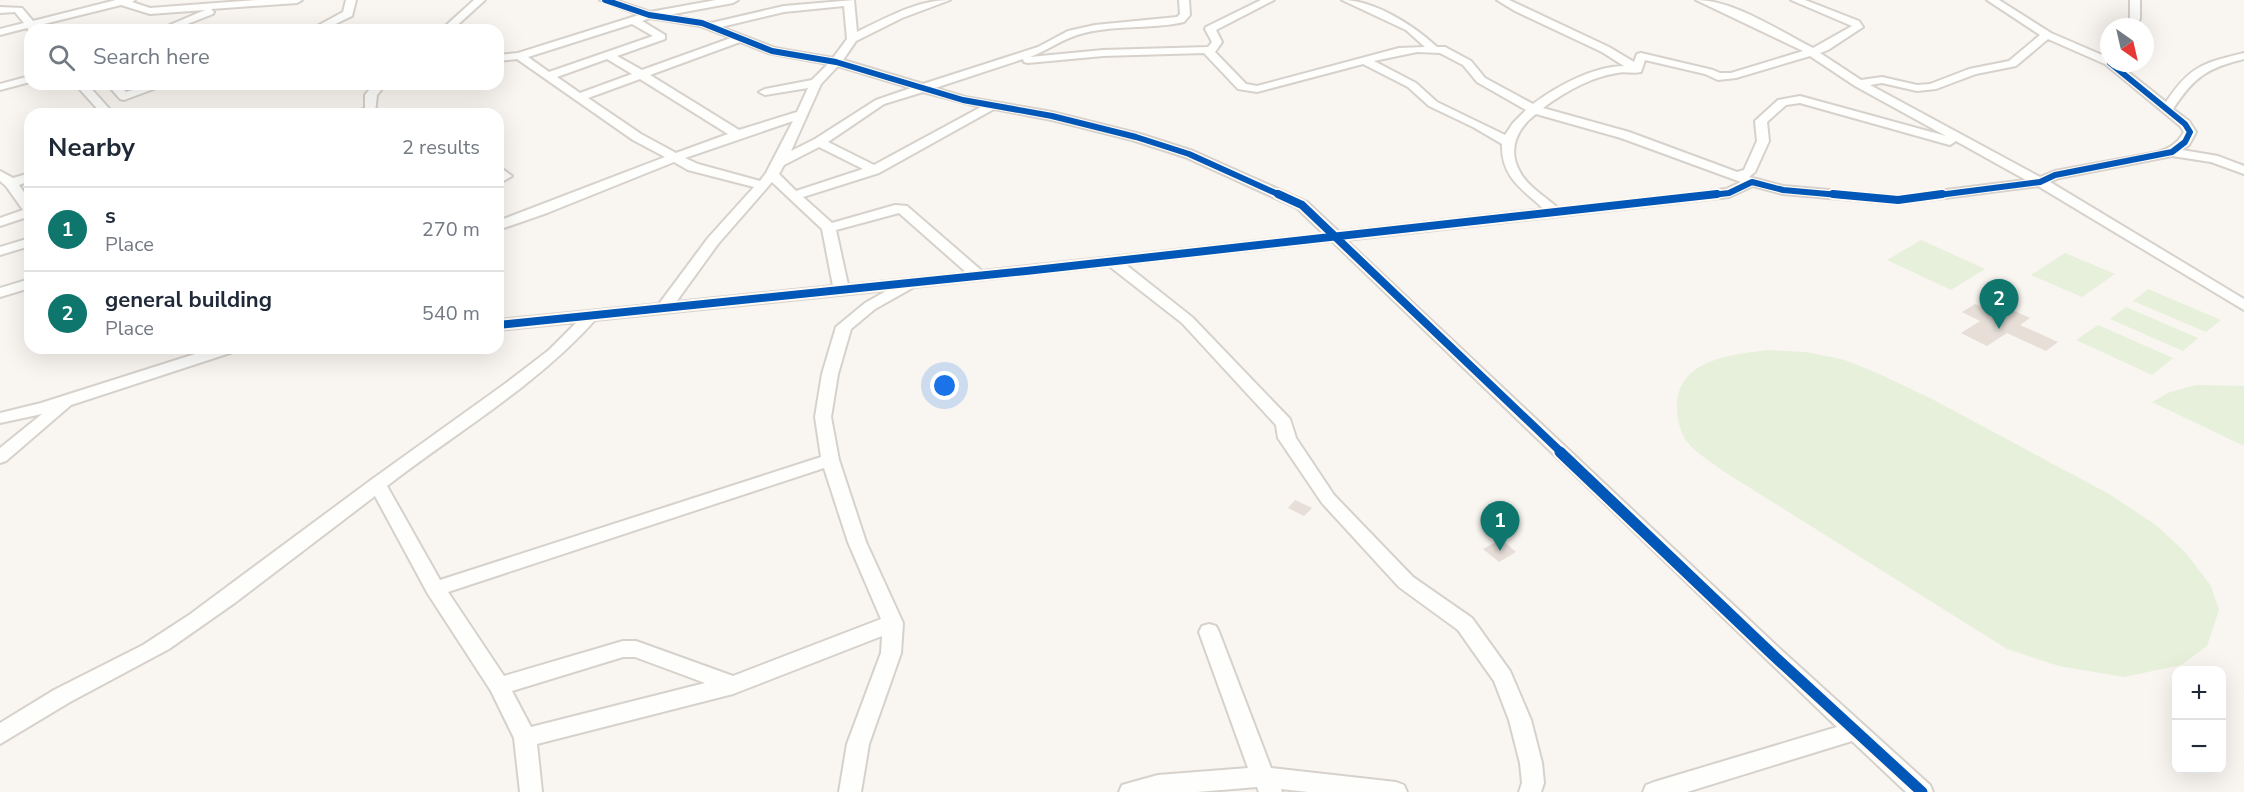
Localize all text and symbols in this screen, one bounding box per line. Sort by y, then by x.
north arrow [2100,18,2154,72]
search box [24,24,504,90]
icon: search [45,41,78,74]
text: Search here [93,42,210,72]
text: Nearby [48,130,135,165]
text: 2 results [402,134,480,161]
text: s [105,201,116,231]
text: 1 [62,216,74,243]
text: 270 m [422,216,480,243]
text: Place [105,231,154,258]
pin: 2 [1980,280,2018,329]
text: general building [105,285,272,315]
text: 2 [62,300,74,327]
text: 540 m [422,300,480,327]
text: Place [105,315,154,342]
your location [930,371,959,400]
pin: 1 [1480,502,1520,551]
map controls [2172,666,2226,774]
button: + [2172,666,2226,720]
button: − [2172,720,2226,774]

